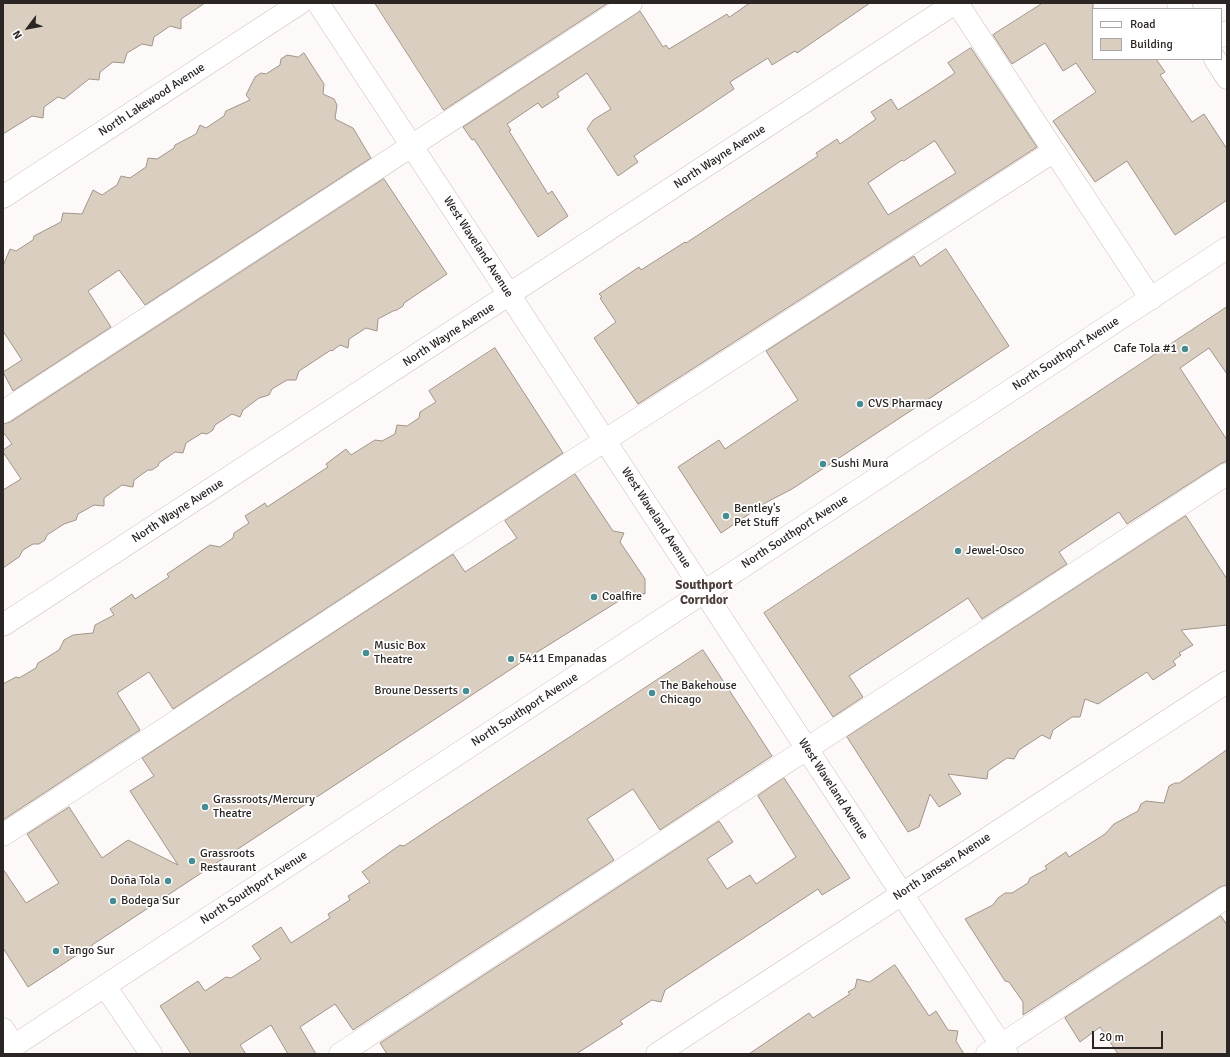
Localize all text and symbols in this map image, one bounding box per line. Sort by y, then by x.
north arrow [8,8,48,48]
legend [1092,8,1222,60]
text: Road [1130,17,1156,32]
text: N [10,28,25,41]
text: Building [1130,37,1173,52]
street label: North Lakewood Avenue [96,60,208,140]
street label: North Wayne Avenue [671,122,769,192]
street label: West Waveland Avenue [440,194,516,300]
street label: North Wayne Avenue [400,300,498,370]
street label: North Southport Avenue [1010,314,1122,394]
place label: Cafe Tola #1 [1114,342,1177,356]
marker: Cafe Tola #1 [1180,344,1190,354]
place label: CVS Pharmacy [868,397,942,411]
marker: CVS Pharmacy [855,399,865,409]
place label: Sushi Mura [831,457,889,471]
marker: Sushi Mura [818,459,828,469]
street label: West Waveland Avenue [618,465,694,571]
street label: North Wayne Avenue [129,476,227,546]
street label: North Southport Avenue [739,492,851,572]
place label: Bentley's Pet Stuff [734,502,781,530]
marker: Bentley's Pet Stuff [721,511,731,521]
place label: Jewel-Osco [966,544,1024,558]
marker: Jewel-Osco [953,546,963,556]
district label: Southport Corridor [675,578,733,609]
place label: Coalfire [602,590,642,604]
marker: Coalfire [589,592,599,602]
place label: Music Box Theatre [374,639,426,667]
marker: Music Box Theatre [361,648,371,658]
place label: 5411 Empanadas [519,652,607,666]
marker: 5411 Empanadas [506,654,516,664]
street label: North Southport Avenue [469,670,581,750]
place label: The Bakehouse Chicago [660,679,737,707]
place label: Broune Desserts [374,684,458,698]
marker: Broune Desserts [461,686,471,696]
marker: The Bakehouse Chicago [647,688,657,698]
street label: West Waveland Avenue [795,736,871,842]
place label: Grassroots/Mercury Theatre [213,793,315,821]
marker: Grassroots/Mercury Theatre [200,802,210,812]
street label: North Janssen Avenue [891,830,993,904]
place label: Grassroots Restaurant [200,847,256,875]
street label: North Southport Avenue [198,848,310,928]
marker: Grassroots Restaurant [187,856,197,866]
place label: Doña Tola [110,874,160,888]
marker: Doña Tola [163,876,173,886]
place label: Bodega Sur [121,894,180,908]
marker: Bodega Sur [108,896,118,906]
place label: Tango Sur [64,944,115,958]
marker: Tango Sur [51,946,61,956]
scale bar [1094,1023,1165,1049]
text: 20 m [1099,1030,1124,1045]

